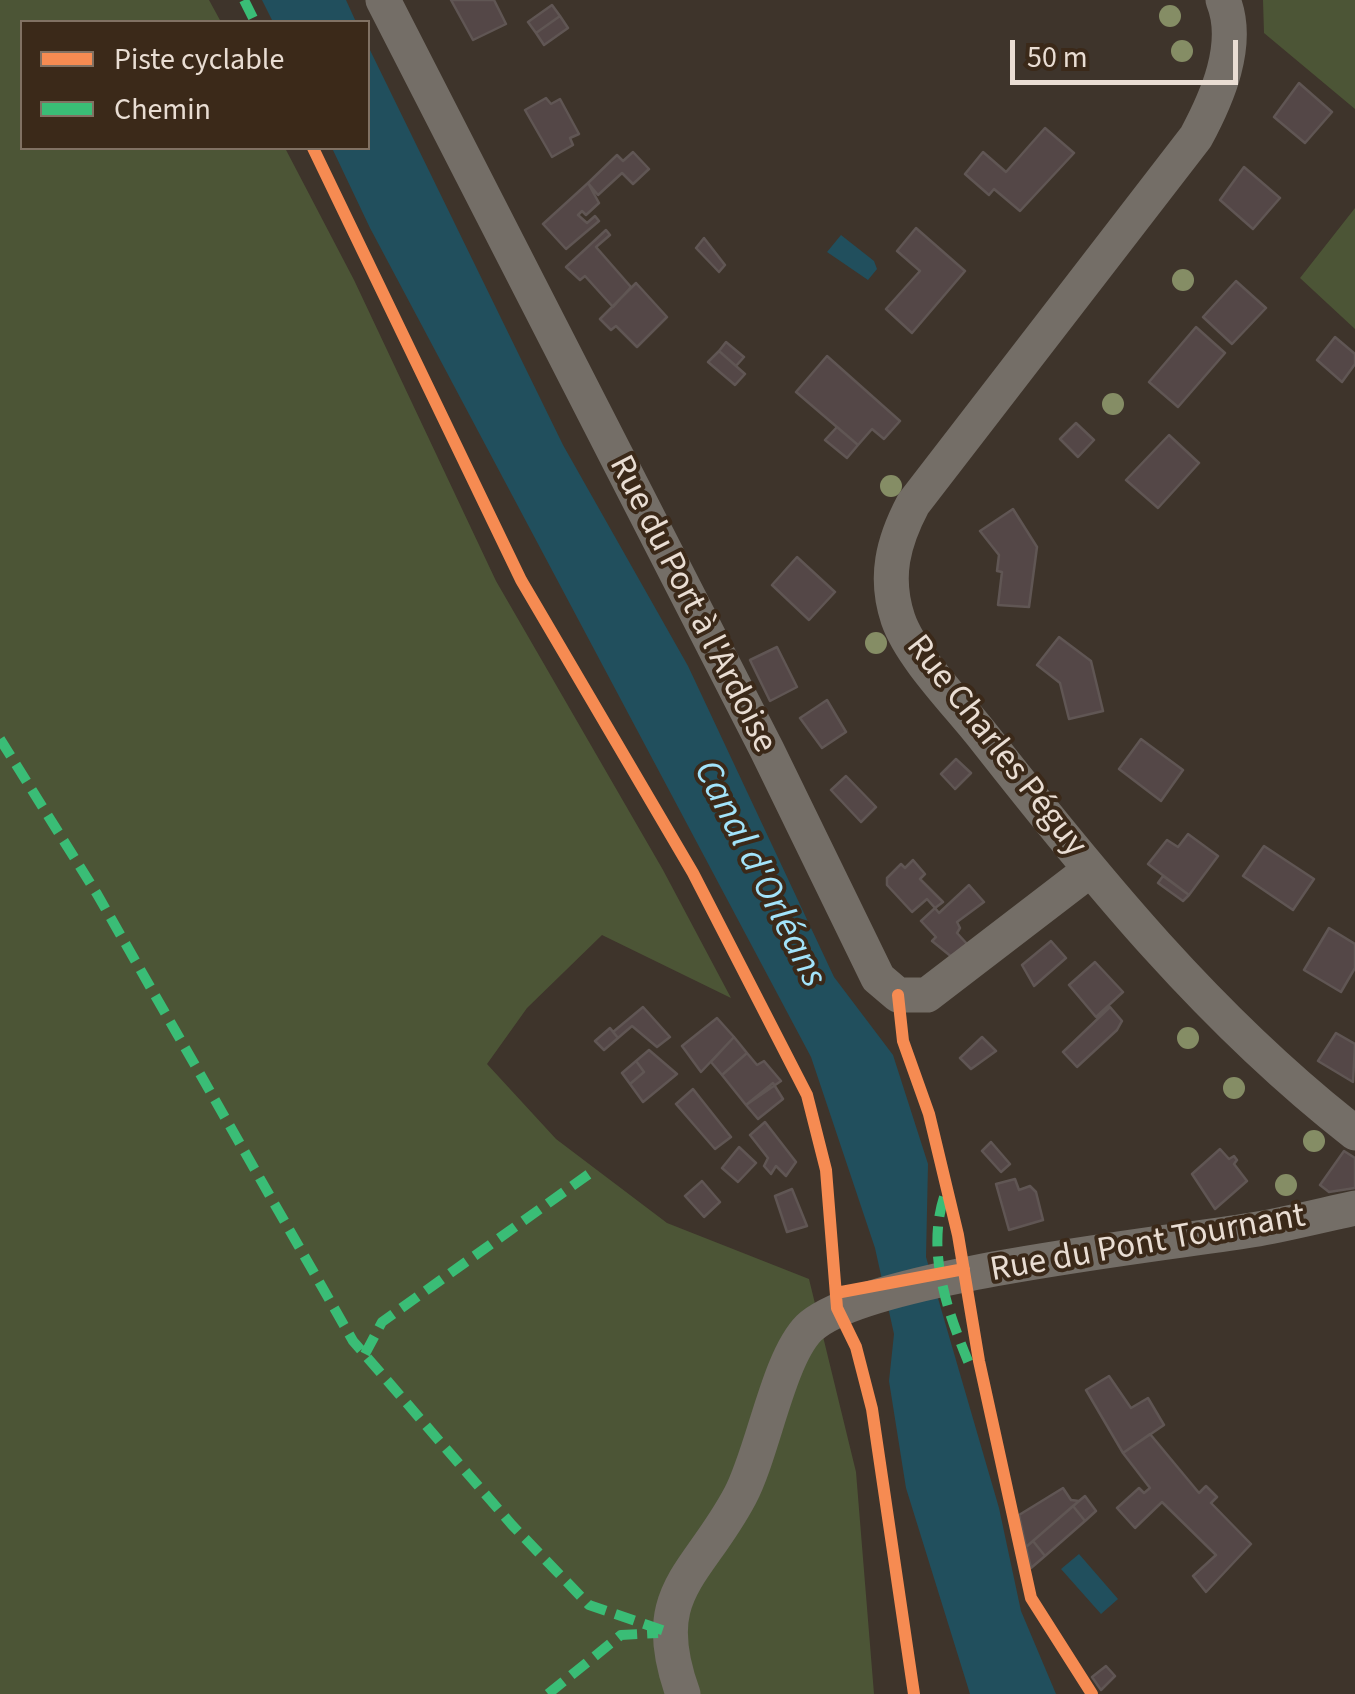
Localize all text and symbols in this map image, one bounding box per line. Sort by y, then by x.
legend [20,20,370,150]
scale bar [1015,20,1242,82]
text: 50 m [1027,36,1088,79]
text: Piste cyclable [114,38,284,81]
text: Chemin [114,88,211,131]
street label: Rue du Port à l'Ardoise [598,449,784,761]
street label: Rue Charles Péguy [896,628,1094,866]
water label: Canal d'Orléans [681,754,835,996]
street label: Rue du Pont Tournant [987,1197,1309,1293]

